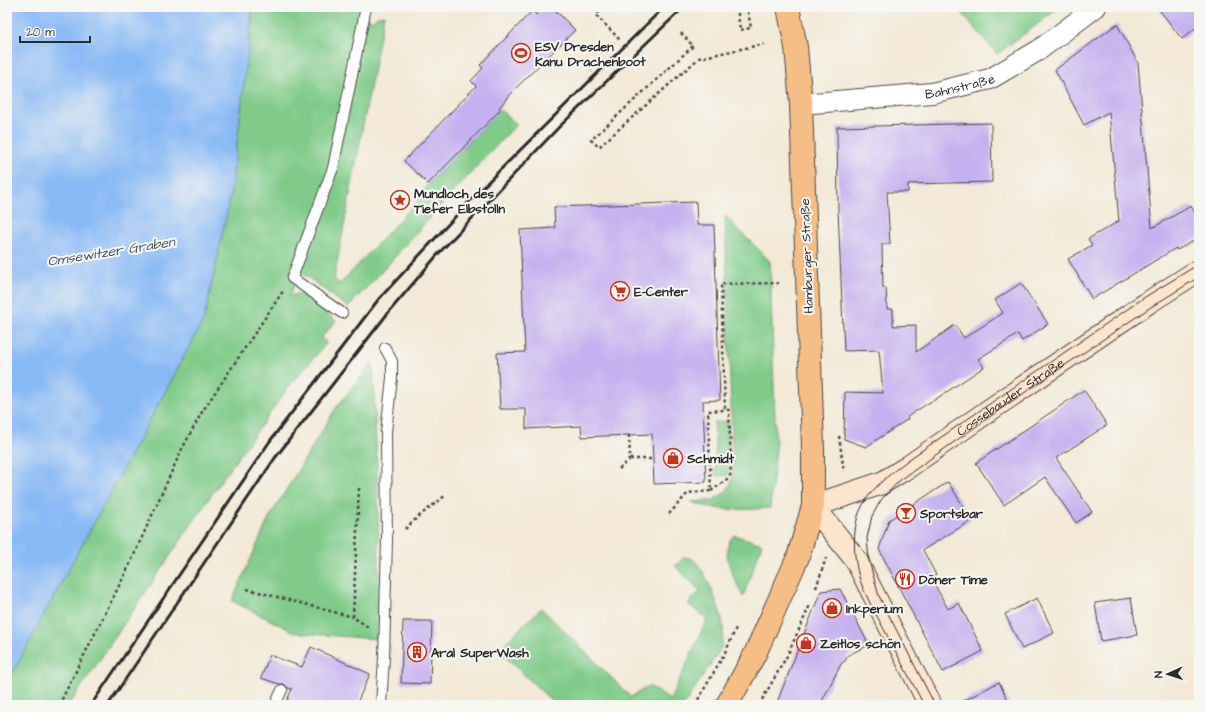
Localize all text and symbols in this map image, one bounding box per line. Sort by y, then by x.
scale bar [20,18,90,44]
text: 20 m [26,24,55,41]
place label: ESV Dresden Kanu Drachenboot [535,38,646,71]
sports icon: ESV Dresden Kanu Drachenboot [510,42,532,64]
street label: Bahnstraße [925,70,999,104]
place label: Mundloch des Tiefer Elbstolln [413,185,505,218]
place icon: Mundloch des Tiefer Elbstolln [389,189,411,211]
street label: Hamburger Straße [796,198,819,314]
water label: Omsewitzer Graben [46,232,177,272]
supermarket icon: E-Center [609,280,631,302]
place label: E-Center [634,283,689,301]
street label: Cossebauder Straße [953,354,1068,441]
shop icon: Schmidt [662,447,684,469]
place label: Schmidt [686,450,735,468]
bar icon: Sportsbar [895,502,917,524]
place label: Sportsbar [919,505,984,524]
restaurant icon: Döner Time [894,568,916,590]
place label: Döner Time [919,571,988,589]
shop icon: Inkperium [821,597,843,619]
place label: Inkperium [846,600,903,619]
shop icon: Zeitlos schön [795,632,817,654]
place label: Zeitlos schön [820,635,901,653]
building icon: Aral SuperWash [406,641,428,663]
place label: Aral SuperWash [431,644,529,663]
north arrow [1148,654,1188,694]
text: N [1151,671,1166,678]

